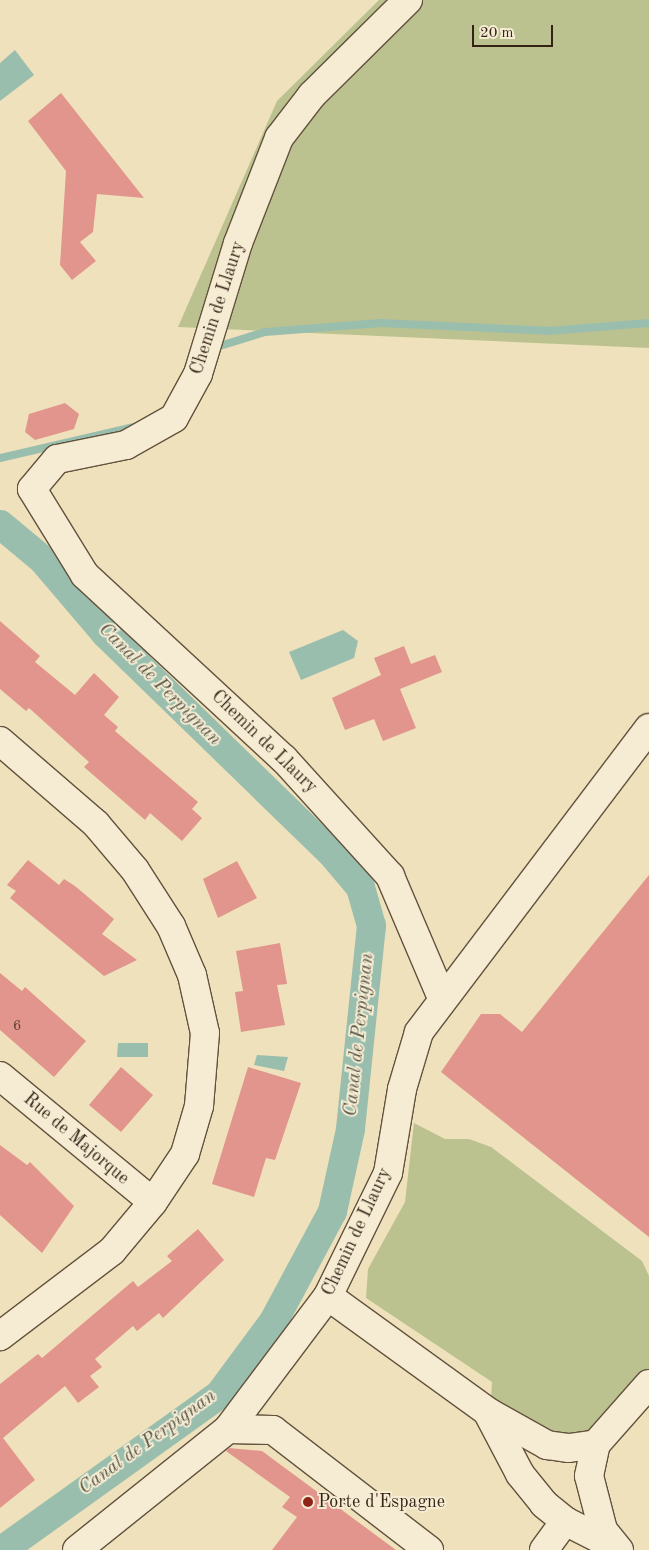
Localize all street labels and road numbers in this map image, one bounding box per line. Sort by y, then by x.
street label: Chemin de Llaury [186,239,250,377]
street label: Chemin de Llaury [206,686,322,798]
street label: Rue de Majorque [19,1088,133,1190]
street label: Chemin de Llaury [318,1164,396,1300]

